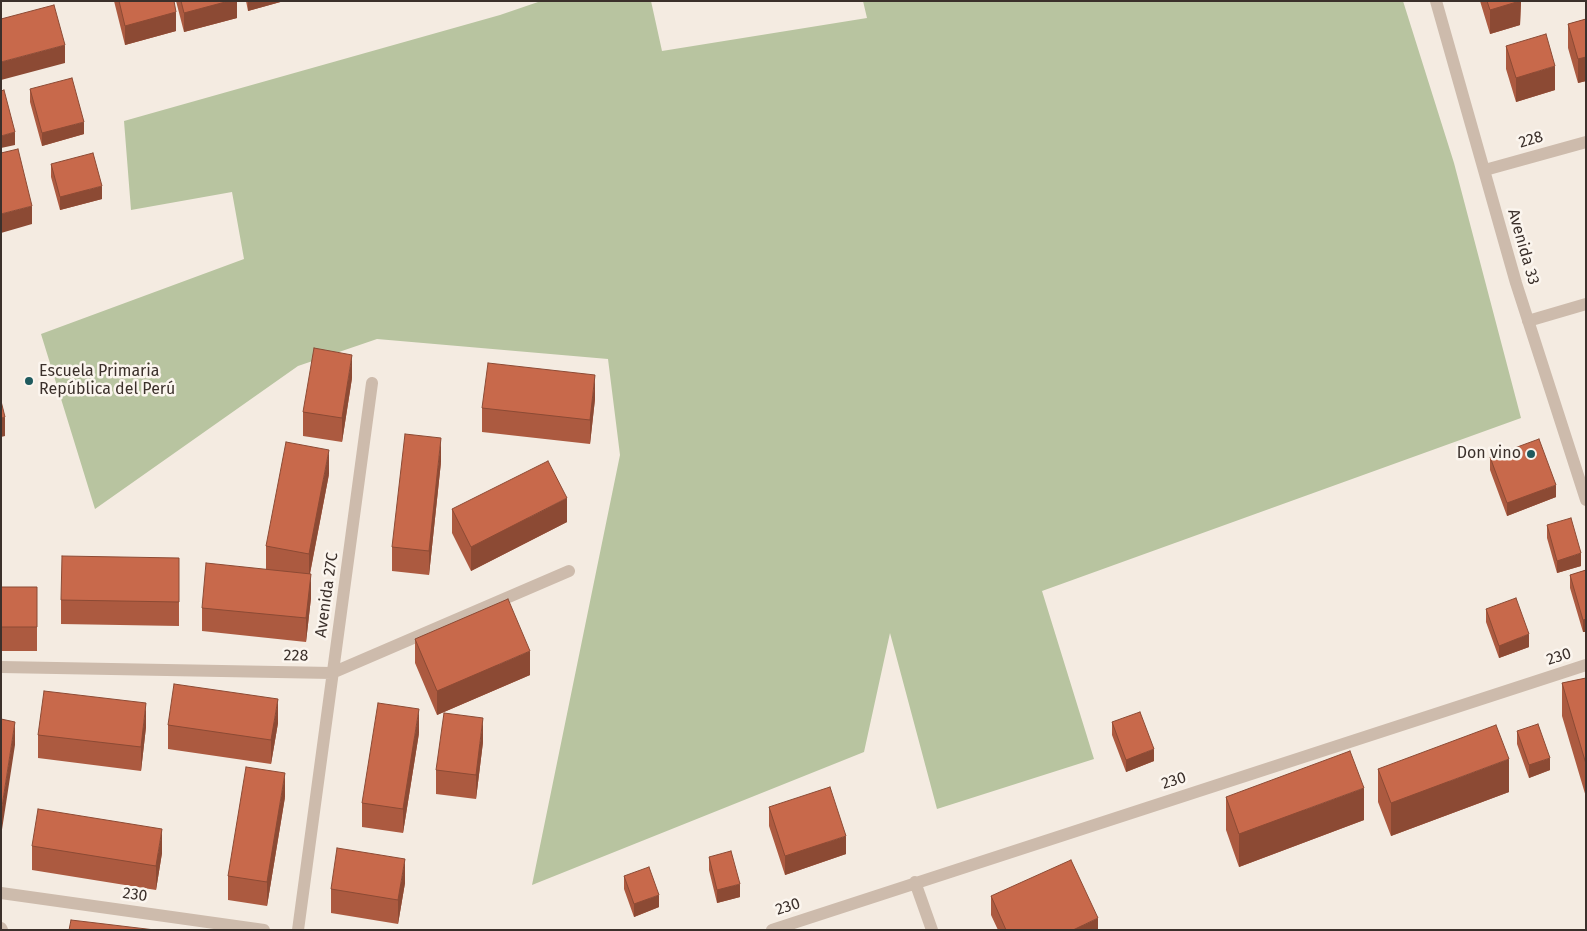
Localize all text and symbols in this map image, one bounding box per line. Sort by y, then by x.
street label: 228 [1517,127,1545,153]
street label: Avenida 33 [1503,207,1543,287]
place label: Escuela Primaria República del Perú [39,362,175,400]
marker: Escuela Primaria República del Perú [23,375,35,387]
place label: Don vino [1457,444,1521,464]
marker: Don vino [1525,448,1537,460]
street label: Avenida 27C [312,551,342,639]
street label: 230 [1544,644,1574,670]
street label: 228 [284,646,308,666]
street label: 230 [1159,768,1189,794]
street label: 230 [121,884,149,906]
street label: 230 [773,894,803,920]

